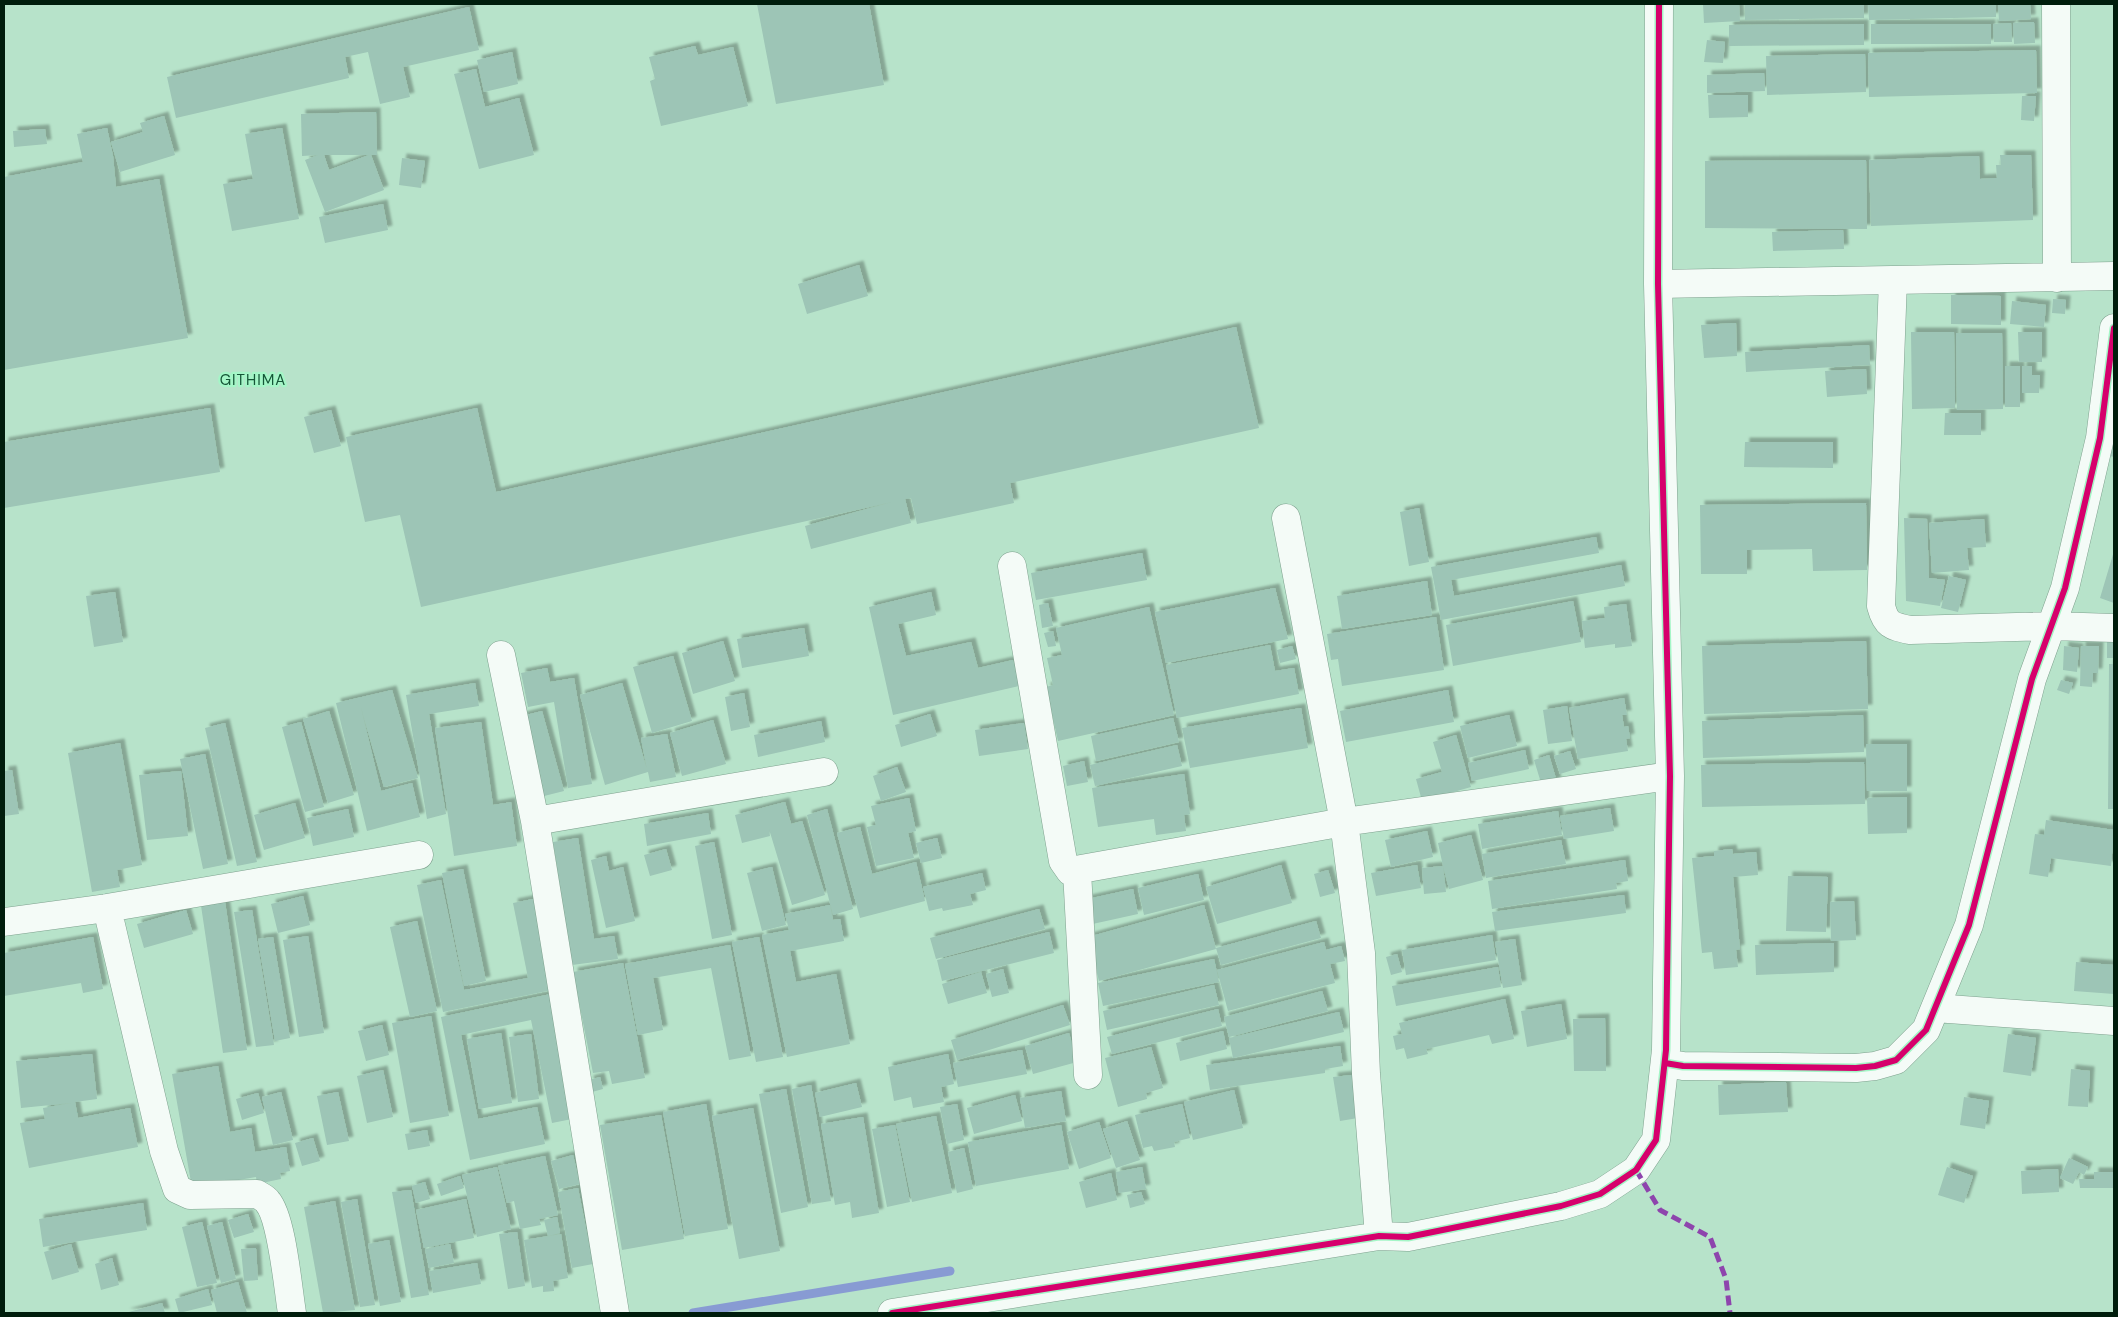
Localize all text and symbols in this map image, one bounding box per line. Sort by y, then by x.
district label: GITHIMA [220,370,286,390]

